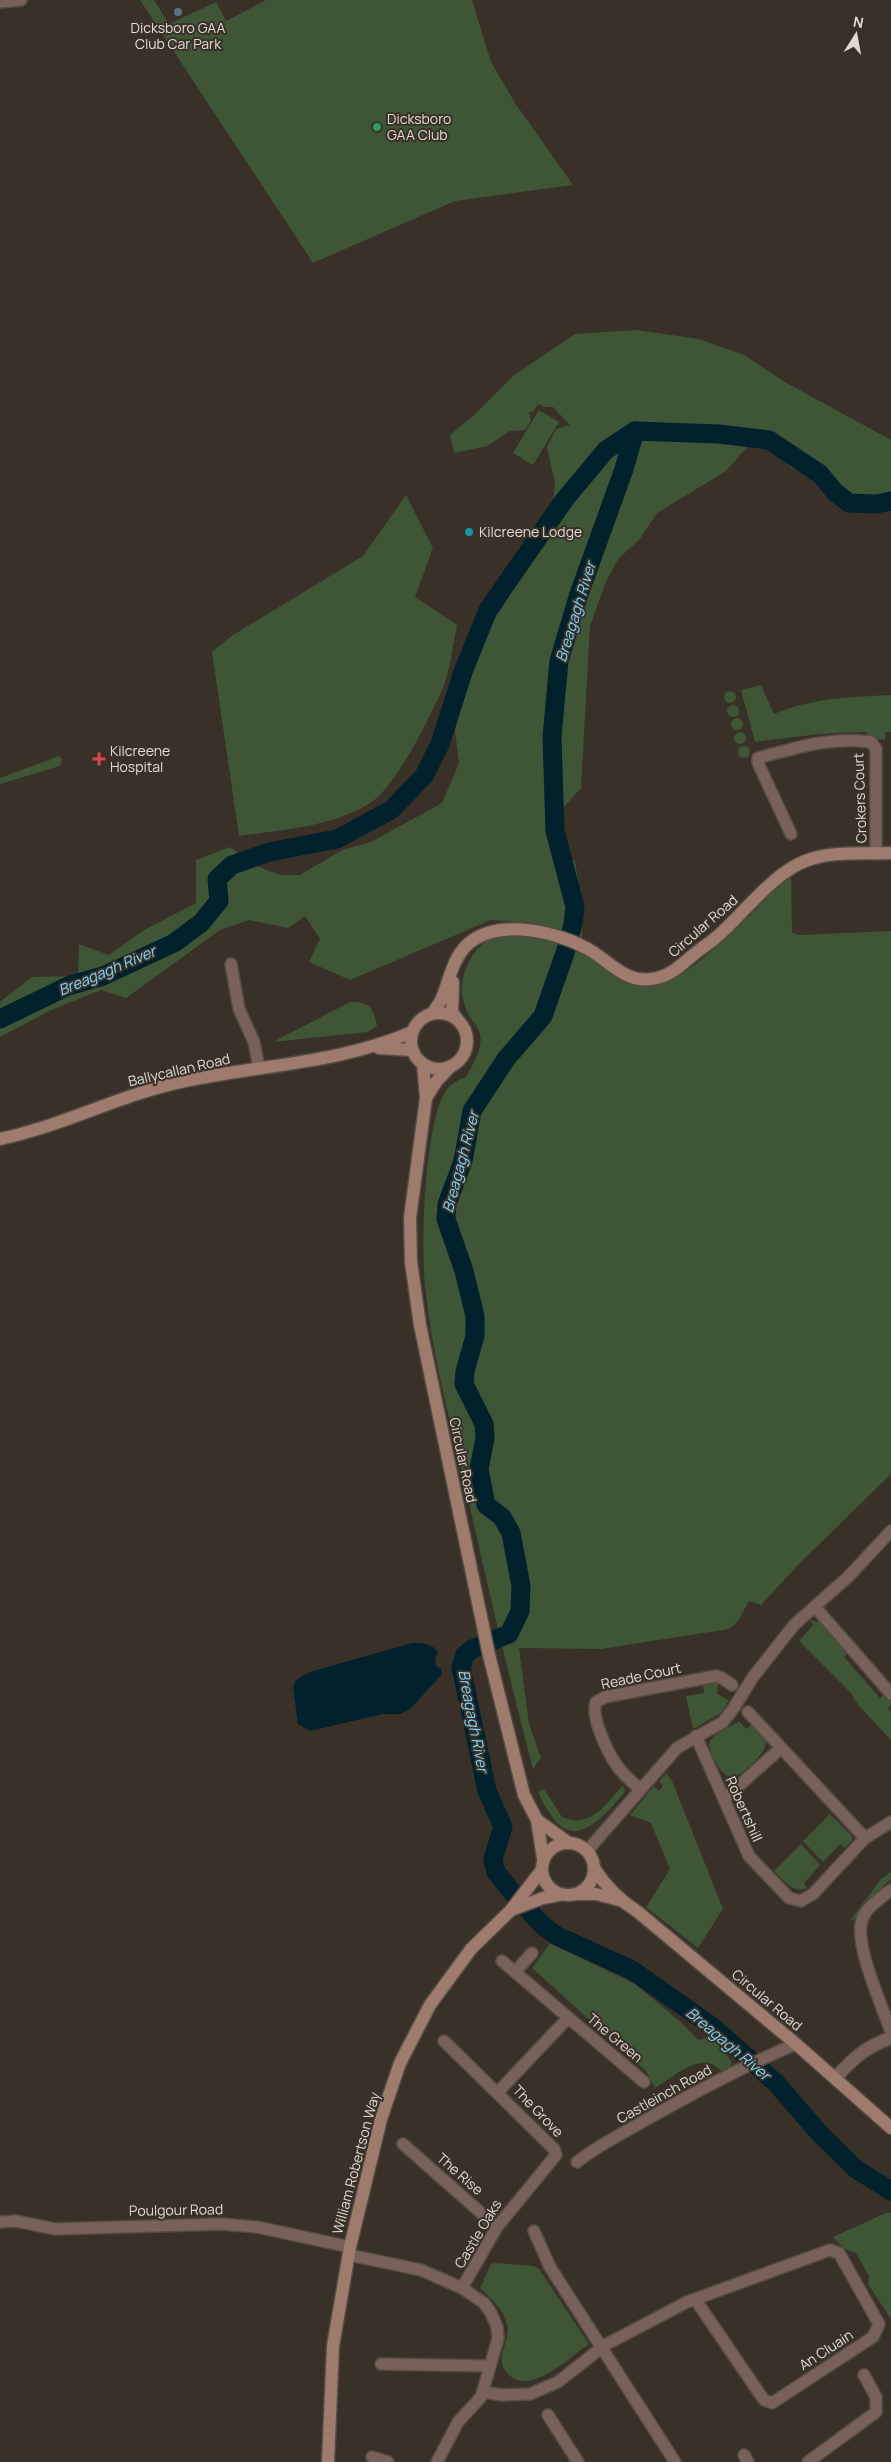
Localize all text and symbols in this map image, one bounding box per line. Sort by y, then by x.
marker: Dicksboro GAA Club Car Park [172,6,184,18]
north arrow [831,10,881,60]
text: N [852,11,865,32]
place label: Dicksboro GAA Club Car Park [131,18,226,53]
place label: Dicksboro GAA Club [387,109,451,144]
marker: Dicksboro GAA Club [371,121,383,133]
place label: Kilcreene Lodge [479,522,582,541]
marker: Kilcreene Lodge [463,526,475,538]
water label: Breagagh River [550,557,602,665]
place label: Kilcreene Hospital [110,741,170,776]
marker: Kilcreene Hospital [92,752,106,766]
street label: Crokers Court [848,752,871,844]
street label: Circular Road [664,890,741,961]
water label: Breagagh River [55,940,161,1000]
street label: Ballycallan Road [126,1049,232,1090]
water label: Breagagh River [437,1106,485,1215]
street label: Circular Road [445,1416,482,1504]
street label: Reade Court [599,1658,683,1693]
water label: Breagagh River [453,1668,494,1776]
street label: Robertshill [722,1773,767,1845]
street label: Circular Road [728,1965,806,2035]
water label: Breagagh River [682,2002,777,2087]
street label: The Green [584,2009,647,2066]
street label: Castleinch Road [613,2060,715,2128]
street label: The Grove [509,2081,568,2141]
street label: William Robertson Way [327,2089,384,2236]
street label: The Rise [433,2148,487,2199]
street label: Castle Oaks [450,2196,506,2272]
street label: Poulgour Road [129,2199,223,2220]
street label: An Cluain [795,2325,856,2374]

